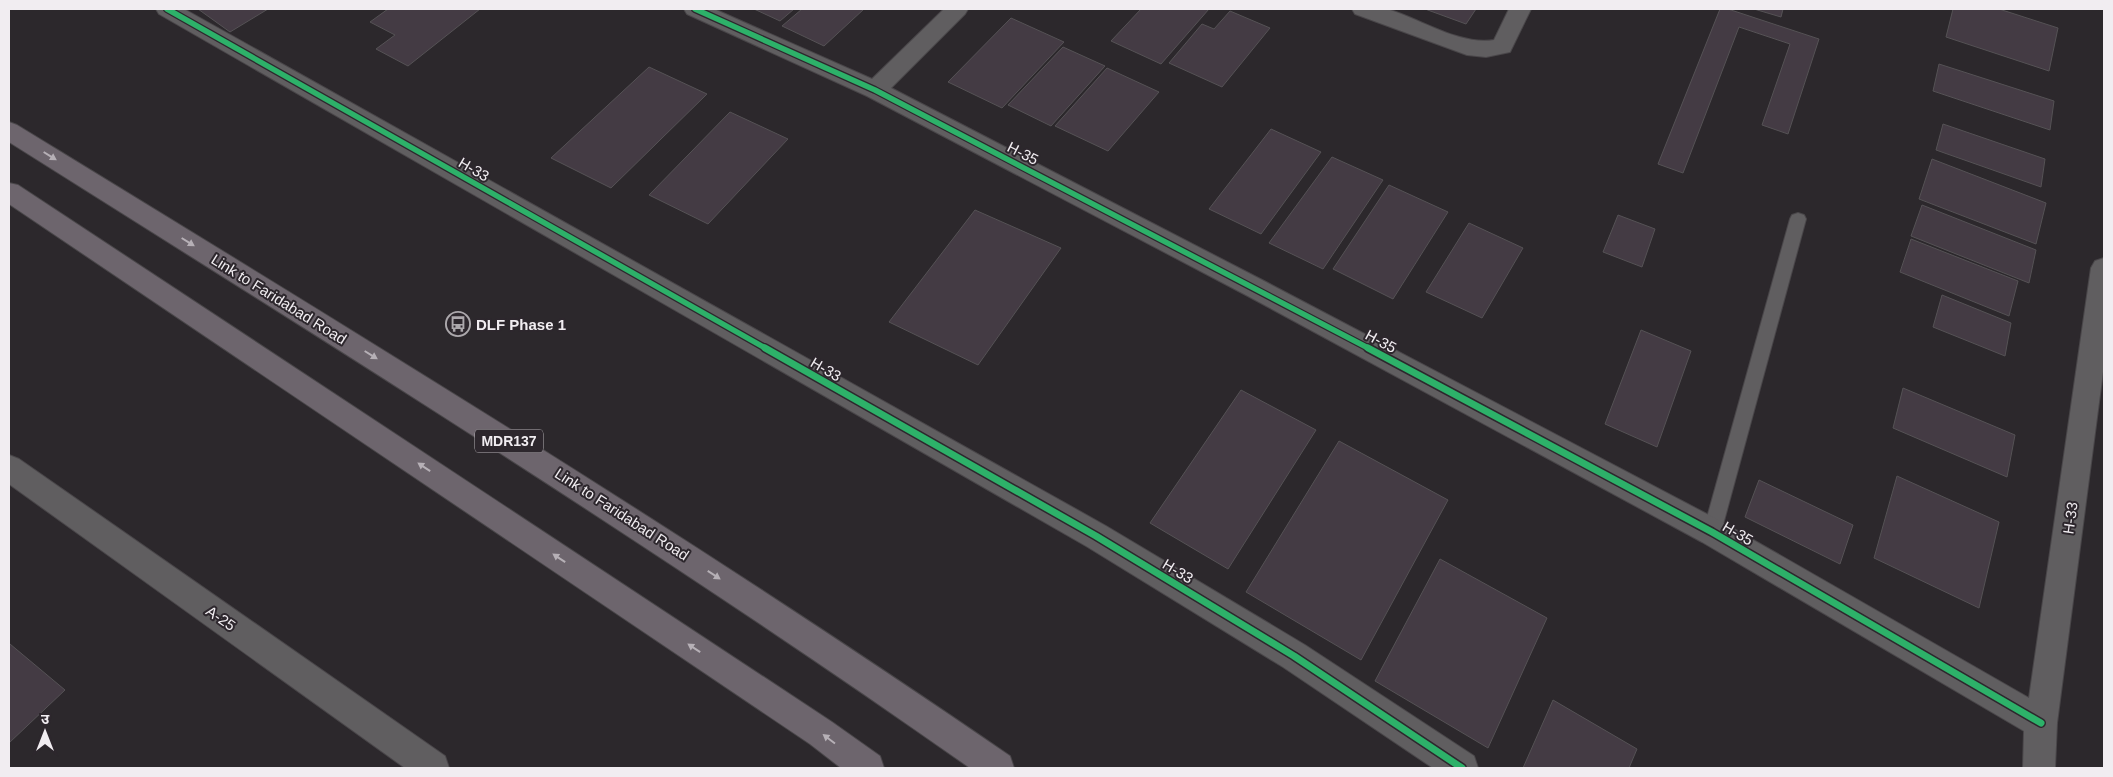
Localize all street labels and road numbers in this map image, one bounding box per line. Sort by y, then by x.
street label: H-35 [1005,138,1041,168]
street label: H-33 [456,154,492,184]
street label: Link to Faridabad Road [208,250,350,348]
street label: H-35 [1363,326,1399,356]
street label: H-33 [808,354,844,384]
road number: MDR137 [475,430,543,452]
street label: Link to Faridabad Road [552,464,692,564]
street label: H-33 [2059,501,2081,535]
street label: H-35 [1720,518,1756,548]
street label: H-33 [1160,555,1196,587]
street label: A-25 [203,602,239,634]

